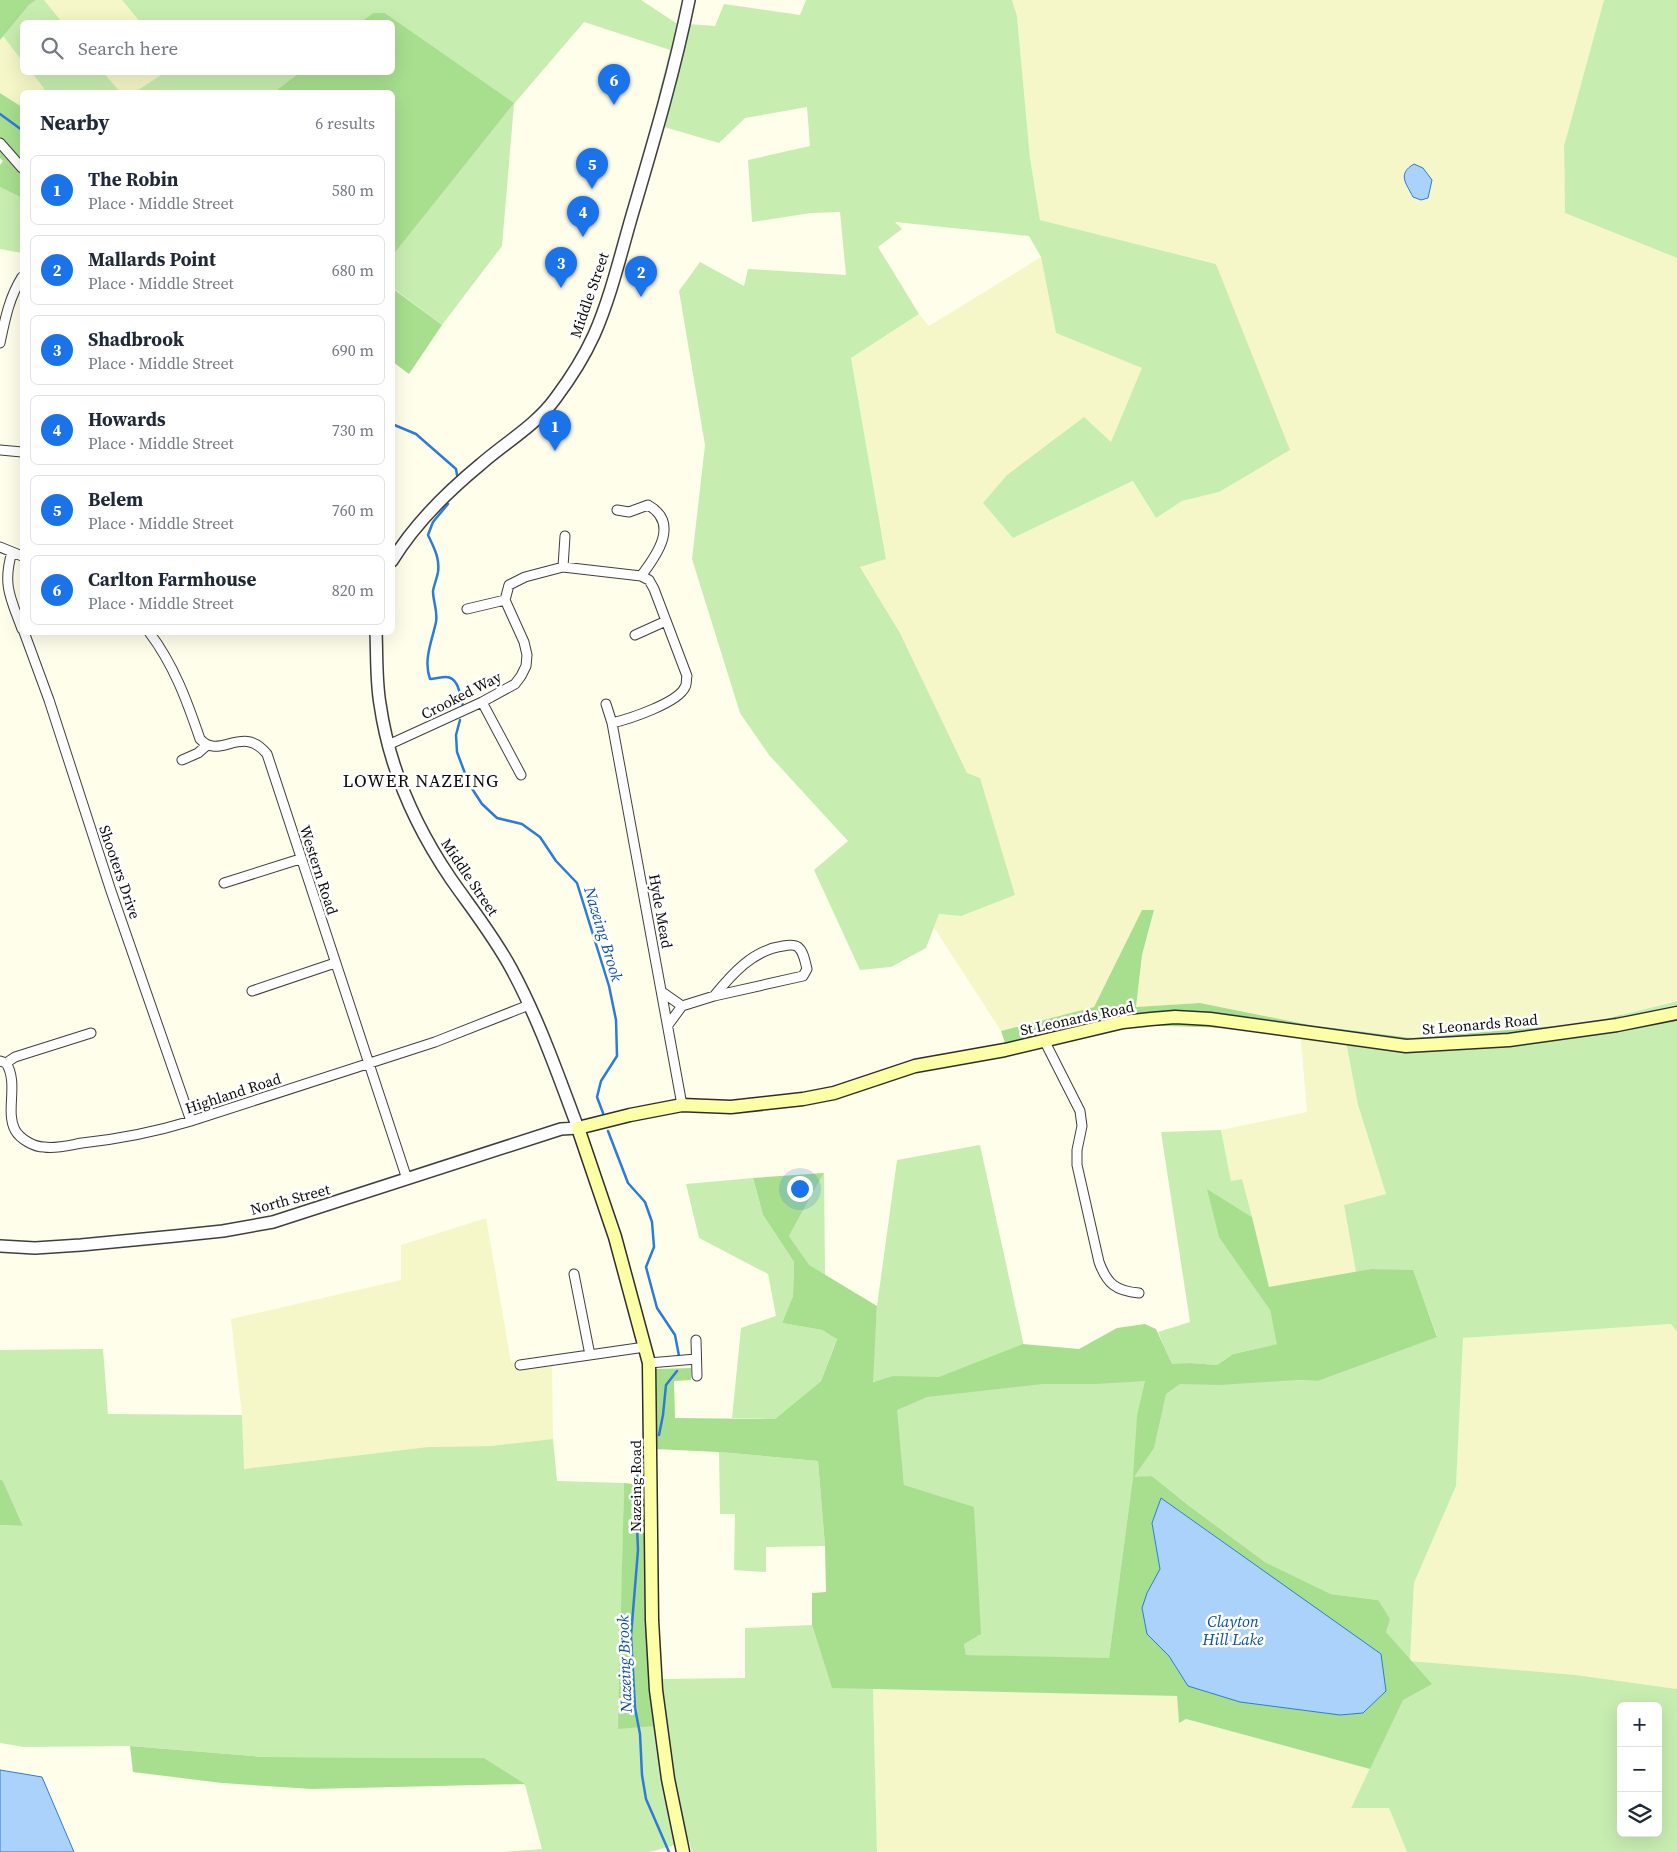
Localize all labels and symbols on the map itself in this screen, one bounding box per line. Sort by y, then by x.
pin: 6 [598,64,630,105]
pin: 5 [576,148,608,189]
pin: 4 [567,196,599,237]
pin: 3 [545,247,577,288]
street label: Middle Street [565,249,614,341]
pin: 2 [625,256,657,297]
pin: 1 [539,410,571,451]
street label: Crooked Way [417,666,505,724]
district label: LOWER NAZEING [343,768,499,793]
street label: Shooters Drive [94,822,146,922]
street label: Western Road [295,823,344,918]
street label: Middle Street [436,834,504,920]
street label: Hyde Mead [644,872,678,950]
water label: Nazeing Brook [579,883,629,984]
street label: St Leonards Road [1018,996,1136,1040]
street label: St Leonards Road [1421,1008,1539,1040]
street label: Highland Road [182,1067,284,1118]
your location [787,1176,813,1202]
street label: North Street [248,1178,332,1220]
street label: Nazeing Road [625,1440,646,1532]
water label: Clayton Hill Lake [1202,1610,1264,1650]
water label: Nazeing Brook [611,1614,637,1714]

